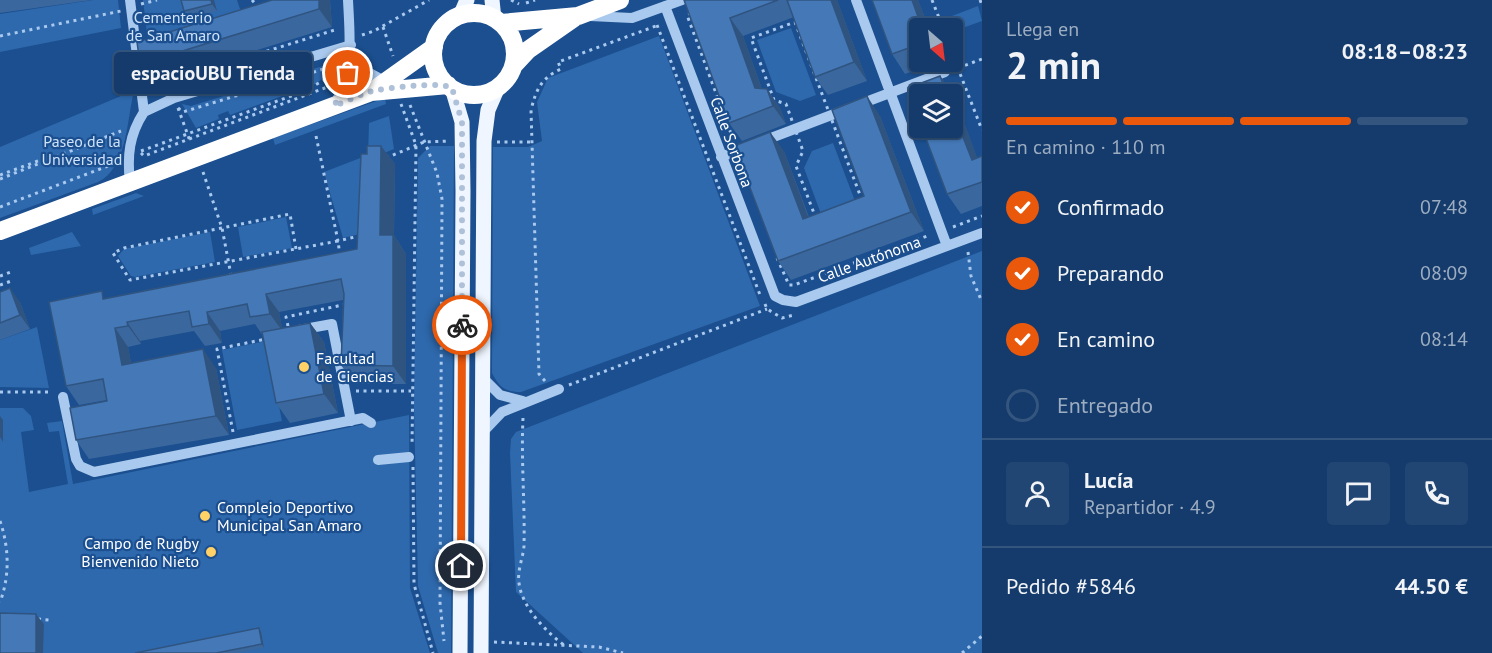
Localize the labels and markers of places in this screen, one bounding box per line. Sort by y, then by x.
pin [322,47,373,98]
callout: espacioUBU Tienda [114,52,312,94]
place label: Facultad de Ciencias [316,348,394,386]
marker: Facultad de Ciencias [297,360,311,374]
place label: Complejo Deportivo Municipal San Amaro [217,497,362,535]
marker: Complejo Deportivo Municipal San Amaro [198,509,212,523]
place label: Campo de Rugby Bienvenido Nieto [81,533,200,571]
pin [435,540,486,591]
marker: Campo de Rugby Bienvenido Nieto [204,545,218,559]

